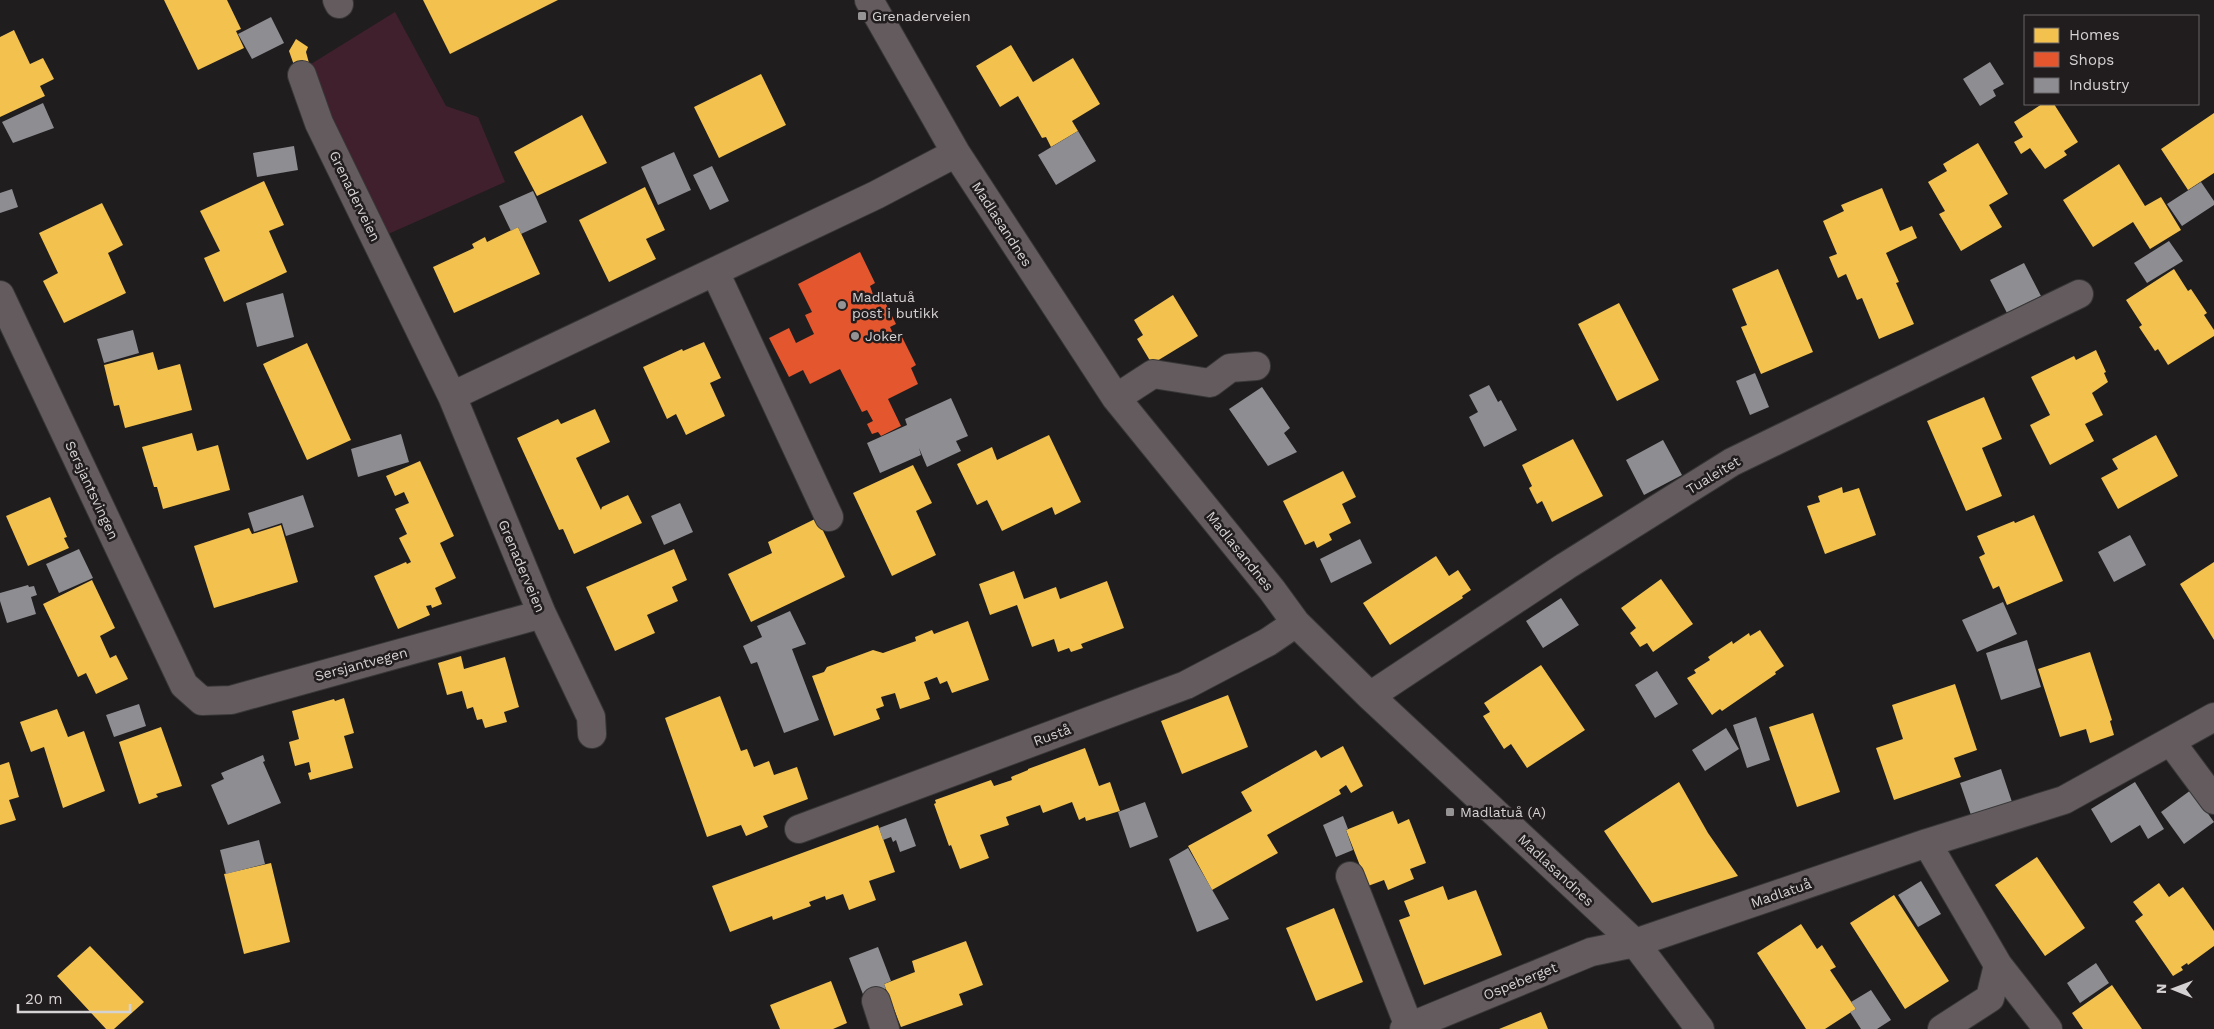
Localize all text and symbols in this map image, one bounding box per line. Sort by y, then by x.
place label: Grenaderveien [872,8,971,24]
marker: Grenaderveien [856,10,868,22]
legend [2024,15,2199,105]
text: Homes [2069,26,2120,44]
text: Shops [2069,51,2114,69]
text: Industry [2069,76,2130,94]
street label: Grenaderveien [326,148,384,244]
street label: Madlasandnes [969,179,1035,269]
place label: Madlatuå post i butikk [852,289,939,321]
marker: Madlatuå post i butikk [836,299,848,311]
place label: Joker [865,328,903,344]
marker: Joker [849,330,861,342]
street label: Sersjantsvingen [62,438,122,542]
street label: Tualeitet [1683,453,1743,497]
street label: Madlasandnes [1203,508,1277,594]
street label: Grenaderveien [495,517,549,615]
street label: Sersjantvegen [313,644,409,684]
street label: Rustå [1031,721,1073,749]
place label: Madlatuå (A) [1460,804,1546,820]
marker: Madlatuå (A) [1444,806,1456,818]
street label: Madlasandnes [1515,831,1597,909]
street label: Madlatuå [1749,875,1813,911]
street label: Ospeberget [1481,959,1559,1003]
north arrow [2149,964,2199,1014]
scale bar [18,982,130,1014]
text: N [2153,983,2169,994]
text: 20 m [25,990,63,1008]

